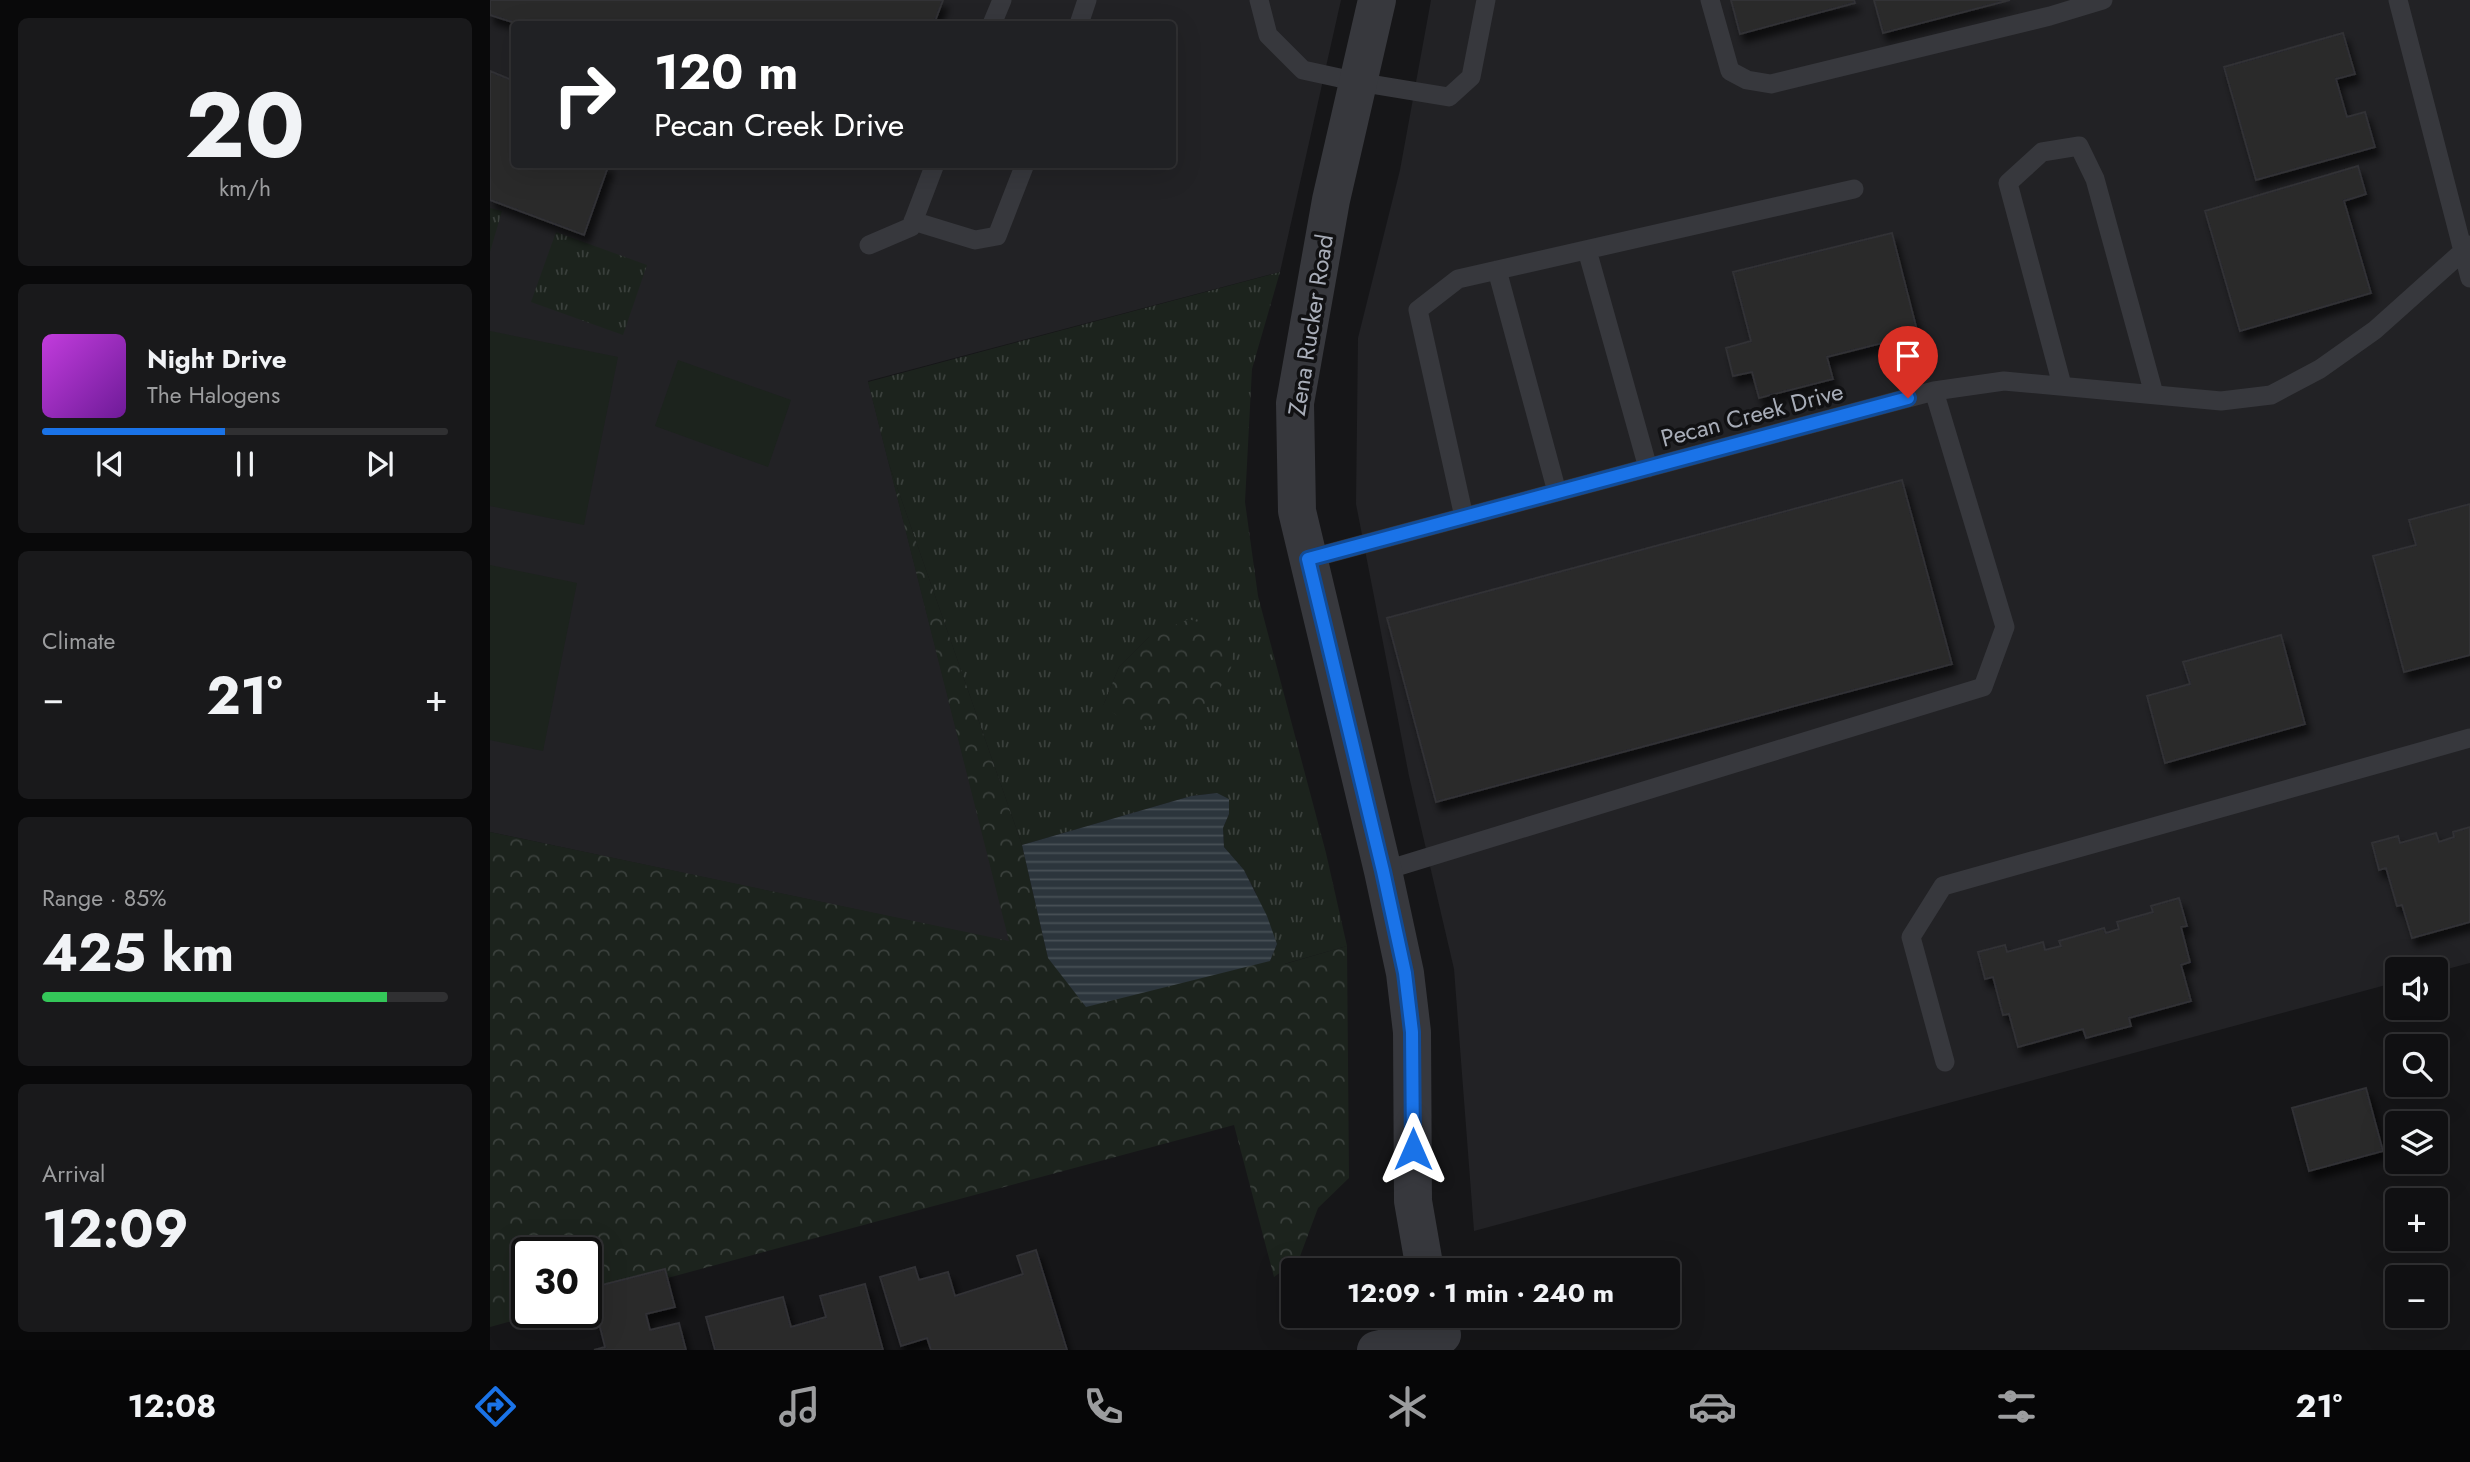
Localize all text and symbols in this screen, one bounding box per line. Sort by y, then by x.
text: 120 m [654,37,798,107]
icon: right [539,49,630,140]
text: 20 [185,60,305,191]
text: Pecan Creek Drive [654,102,904,148]
text: km/h [219,171,271,205]
street label: Zena Rucker Road [1279,232,1342,418]
pin [1878,326,1938,398]
icon: arrive [1889,337,1927,375]
text: Night Drive [147,340,287,378]
street label: Pecan Creek Drive [1657,373,1847,456]
text: The Halogens [147,378,280,412]
icon: previous [91,445,129,483]
icon: pause [226,445,264,483]
icon: next [361,445,399,483]
text: Climate [42,624,115,658]
text: 21° [207,658,283,734]
text: − [42,670,64,725]
text: + [425,670,448,725]
text: Range · 85% [42,881,166,915]
text: 425 km [42,915,234,991]
map controls [2385,957,2448,1328]
button: sound [2385,957,2448,1020]
button: search [2385,1034,2448,1097]
button: layers [2385,1111,2448,1174]
position arrow [1376,1112,1450,1186]
text: Arrival [42,1157,105,1191]
button: + [2385,1188,2448,1251]
text: 12:09 [42,1191,189,1267]
speed limit sign: 30 [511,1237,602,1328]
button: − [2385,1265,2448,1328]
text: 12:09 · 1 min · 240 m [1347,1274,1614,1312]
icon: directions [471,1382,520,1431]
icon: music [775,1382,824,1431]
icon: phone [1079,1382,1128,1431]
icon: climate [1383,1382,1432,1431]
icon: car [1688,1382,1737,1431]
icon: filters [1992,1382,2041,1431]
text: 12:08 [128,1383,216,1429]
text: 21° [2296,1383,2342,1429]

